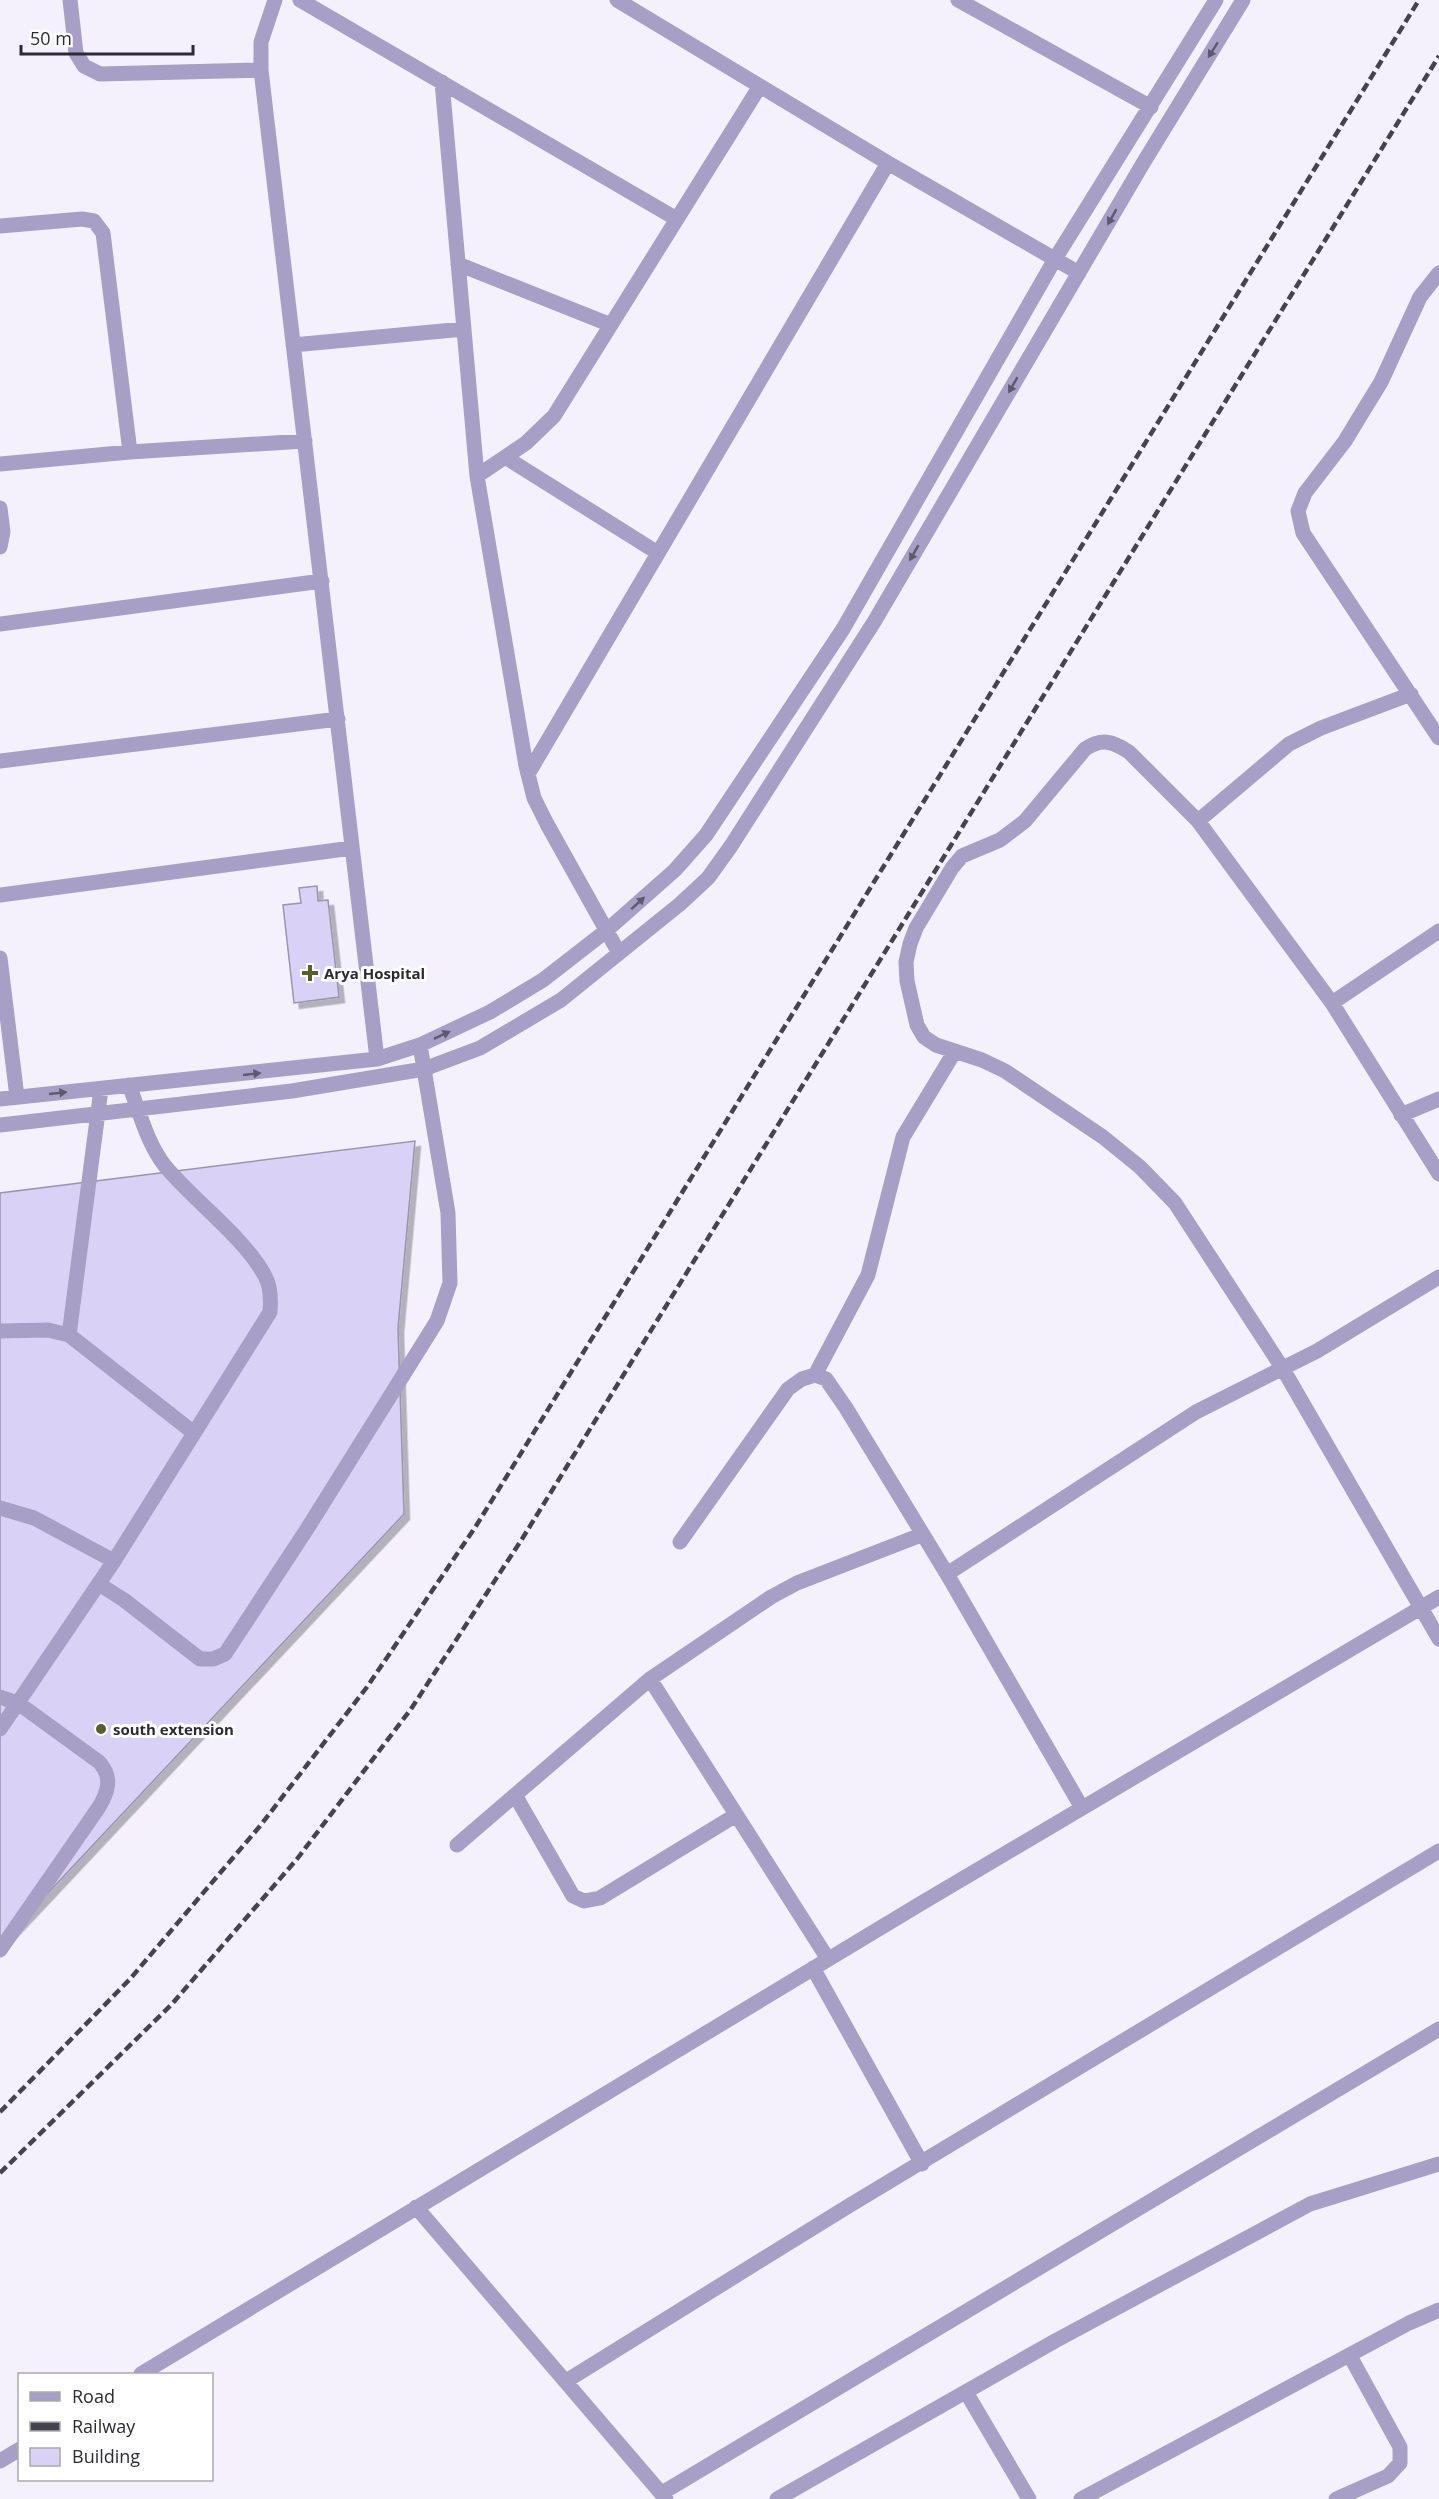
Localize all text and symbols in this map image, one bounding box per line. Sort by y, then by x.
scale bar [21,18,194,56]
text: 50 m [30,26,72,50]
one-way arrow [1207,42,1218,58]
one-way arrow [1107,208,1117,225]
one-way arrow [1008,377,1018,394]
one-way arrow [909,545,920,561]
one-way arrow [630,896,645,910]
place label: Arya Hospital [324,963,425,983]
marker: Arya Hospital [301,964,319,982]
one-way arrow [433,1030,450,1039]
one-way arrow [243,1069,262,1079]
one-way arrow [49,1088,68,1098]
place label: south extension [113,1719,234,1739]
marker: south extension [94,1722,108,1736]
legend [18,2373,213,2481]
text: Road [72,2384,115,2408]
text: Railway [72,2414,136,2438]
text: Building [72,2444,140,2468]

